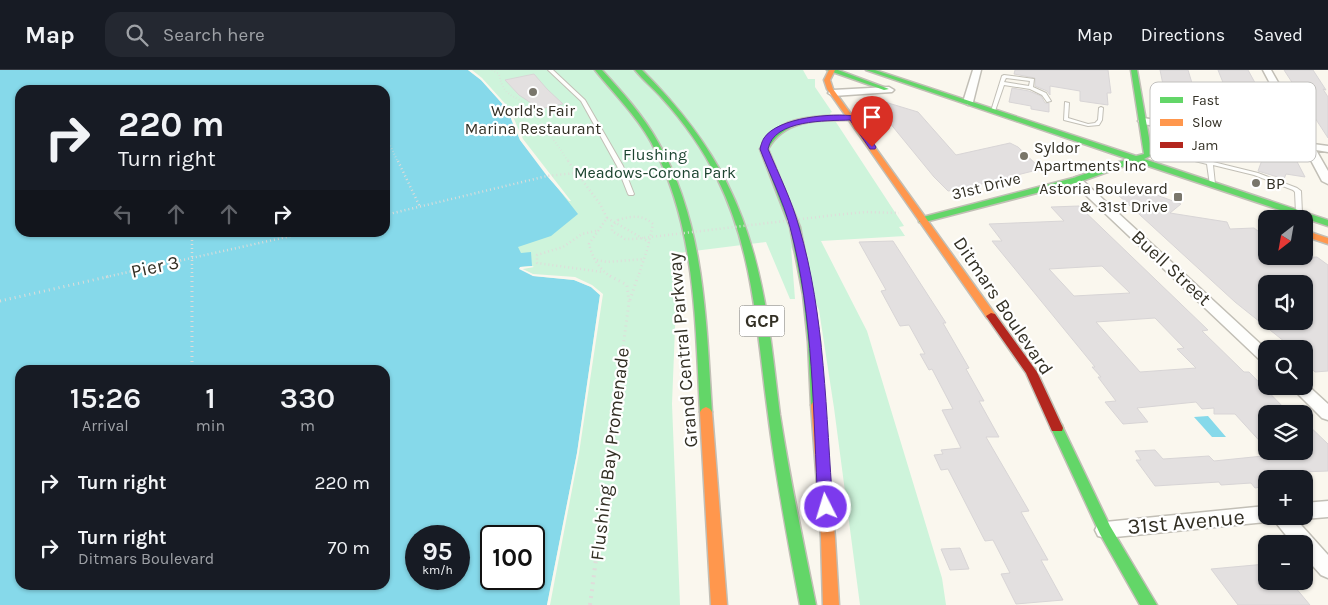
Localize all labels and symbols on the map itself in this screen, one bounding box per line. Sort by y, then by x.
legend [1150,82,1316,162]
marker: World's Fair Marina Restaurant [527,86,539,98]
text: Fast [1192,92,1219,109]
pin [851,96,893,147]
place label: World's Fair Marina Restaurant [465,101,601,138]
text: Slow [1192,114,1222,131]
text: Jam [1192,137,1218,154]
place label: Syldor Apartments Inc [1034,138,1147,175]
park label: Flushing Meadows-Corona Park [574,145,736,182]
marker: Syldor Apartments Inc [1018,150,1030,162]
street label: 31st Drive [950,168,1022,204]
place label: BP [1266,174,1285,193]
marker: BP [1250,177,1262,189]
place label: Astoria Boulevard & 31st Drive [1039,179,1168,216]
marker: Astoria Boulevard & 31st Drive [1172,191,1184,203]
north arrow [1258,210,1312,265]
street label: Buell Street [1127,226,1215,310]
street label: Ditmars Boulevard [949,233,1057,379]
street label: Pier 3 [129,251,181,283]
street label: Grand Central Parkway [664,251,702,448]
road number: GCP [740,306,784,336]
street label: Flushing Bay Promenade [586,346,634,562]
position arrow [799,480,851,532]
street label: 31st Avenue [1126,504,1246,540]
speed limit sign: 100 [480,525,545,590]

